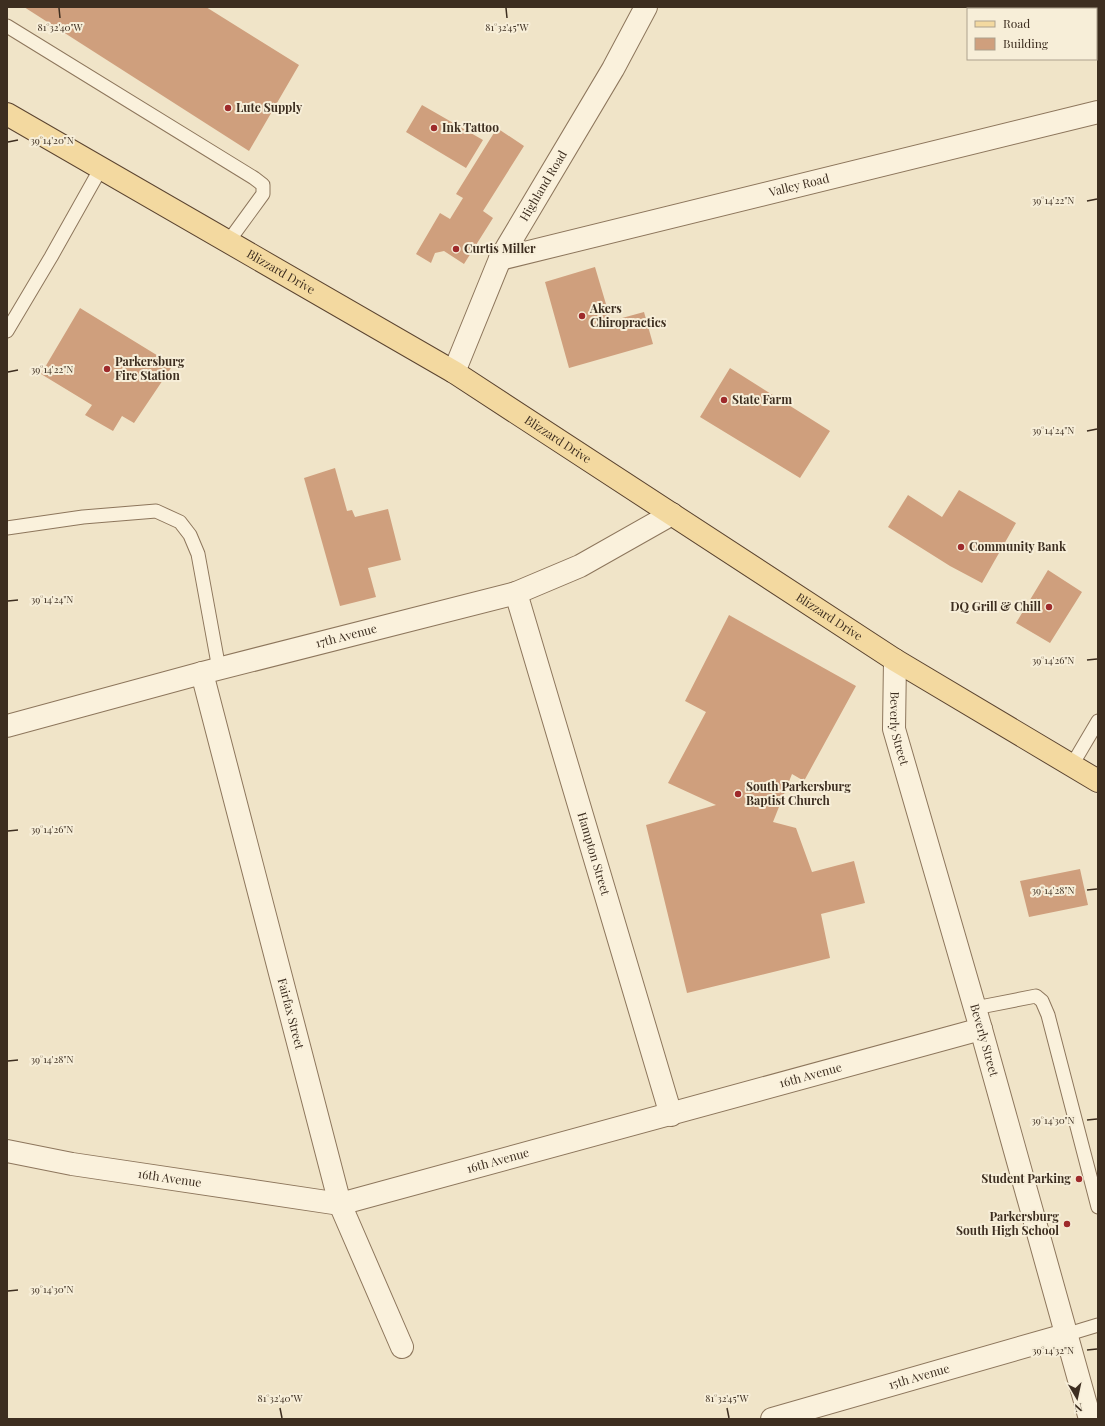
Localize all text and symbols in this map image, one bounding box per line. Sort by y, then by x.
legend [967,8,1097,60]
text: Road [1003,15,1030,31]
text: 81°32'40"W [38,20,83,34]
text: 81°32'45"W [485,20,530,34]
text: Building [1003,35,1049,51]
place label: Lute Supply [236,99,303,115]
marker: Lute Supply [223,103,233,113]
place label: Ink Tattoo [442,119,499,135]
marker: Ink Tattoo [429,123,439,133]
text: 39°14'20"N [30,133,74,147]
street label: Highland Road [515,147,570,224]
street label: Valley Road [766,169,831,200]
text: 39°14'22"N [1032,193,1074,207]
place label: Curtis Miller [464,240,536,256]
marker: Curtis Miller [451,244,461,254]
street label: Blizzard Drive [244,245,318,297]
place label: Akers Chiropractics [589,300,667,330]
marker: Akers Chiropractics [577,311,587,321]
place label: Parkersburg Fire Station [115,353,185,383]
text: 39°14'22"N [31,362,73,376]
marker: Parkersburg Fire Station [102,364,112,374]
place label: State Farm [732,391,792,407]
marker: State Farm [719,395,729,405]
street label: Blizzard Drive [522,411,595,466]
text: 39°14'24"N [1032,423,1074,437]
place label: Community Bank [969,538,1067,554]
marker: Community Bank [956,542,966,552]
street label: Blizzard Drive [793,589,866,644]
text: 39°14'24"N [31,592,73,606]
place label: DQ Grill & Chill [950,598,1041,614]
marker: DQ Grill & Chill [1044,602,1054,612]
street label: 17th Avenue [314,620,379,651]
text: 39°14'26"N [1032,653,1074,667]
street label: Beverly Street [887,691,913,768]
place label: South Parkersburg Baptist Church [746,778,851,808]
marker: South Parkersburg Baptist Church [733,789,743,799]
street label: Hampton Street [574,810,614,898]
text: 39°14'26"N [31,822,73,836]
text: 39°14'28"N [1032,883,1074,897]
street label: Fairfax Street [275,976,309,1051]
street label: Beverly Street [967,1002,1003,1079]
text: 39°14'28"N [31,1052,73,1066]
street label: 16th Avenue [777,1058,843,1091]
text: 39°14'30"N [1031,1113,1075,1127]
street label: 16th Avenue [465,1144,531,1176]
street label: 16th Avenue [137,1165,203,1190]
place label: Student Parking [981,1170,1071,1186]
marker: Student Parking [1074,1174,1084,1184]
place label: Parkersburg South High School [956,1208,1059,1238]
marker: Parkersburg South High School [1062,1219,1072,1229]
text: 39°14'30"N [30,1282,74,1296]
text: 39°14'32"N [1032,1343,1074,1357]
street label: 15th Avenue [886,1360,951,1392]
north arrow [1057,1378,1097,1418]
text: 81°32'40"W [258,1391,303,1405]
text: 81°32'45"W [705,1391,750,1405]
text: N [1073,1400,1084,1416]

